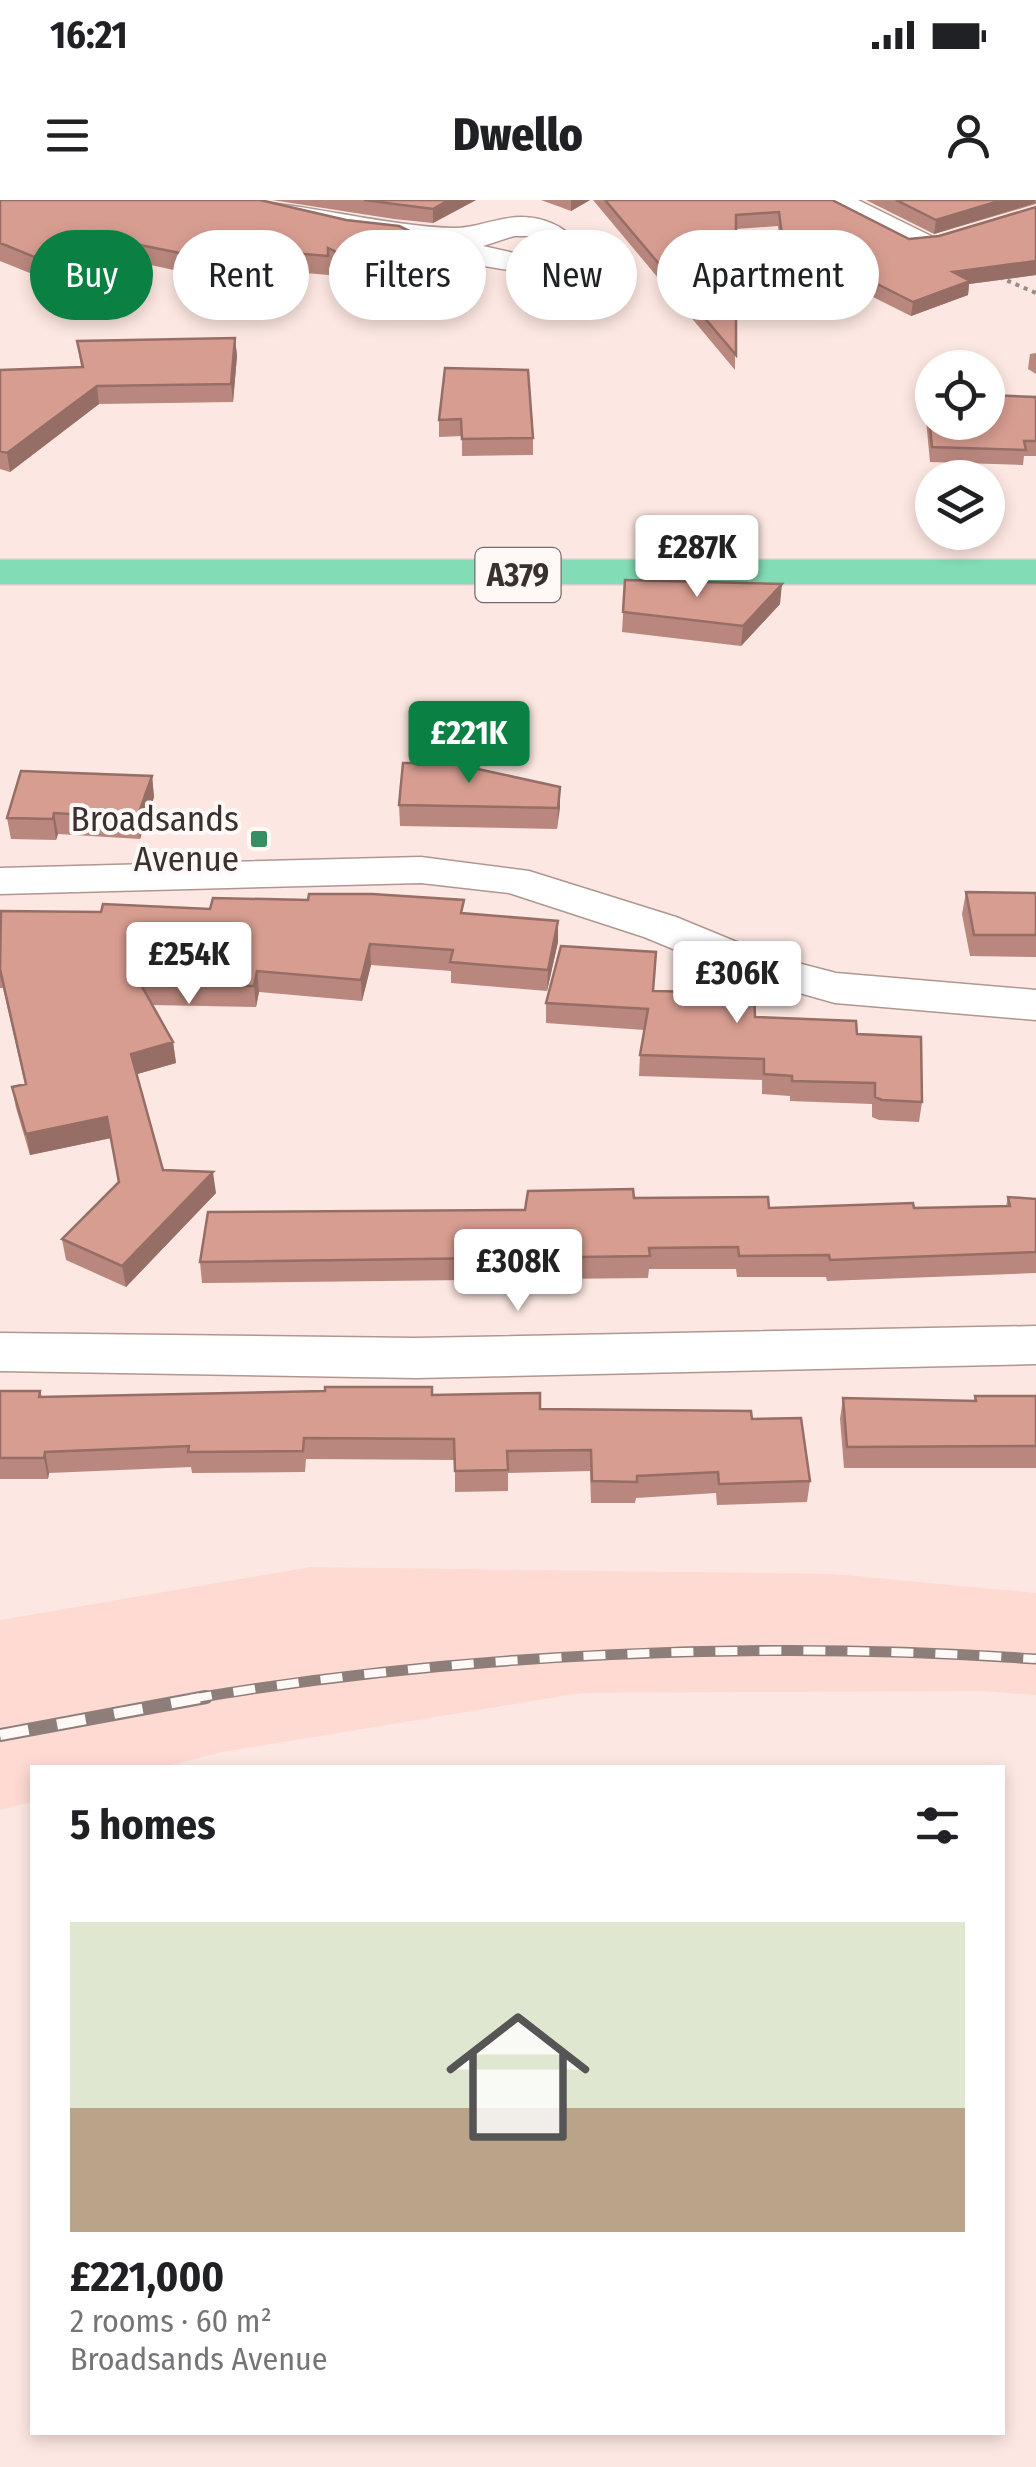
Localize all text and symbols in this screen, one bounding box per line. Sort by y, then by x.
text: 16:21 [50,12,128,58]
icon: menu [40,108,95,163]
text: Dwello [453,108,583,162]
icon: person [941,108,996,163]
chip: Buy [30,230,153,320]
chip: Rent [173,230,309,320]
chip: Filters [329,230,486,320]
chip: New [506,230,637,320]
chip: Apartment [657,230,879,320]
map controls [915,350,1005,550]
button: locate [915,350,1005,440]
button: layers [915,460,1005,550]
pin: £287K [627,515,767,600]
text: £287K [657,528,737,566]
road number: A379 [476,548,560,602]
pin: £221K [399,701,539,786]
text: £221K [431,714,507,752]
place label: Broadsands Avenue [71,798,239,880]
marker: Broadsands Avenue [248,828,270,850]
pin: £254K [119,922,259,1007]
text: £254K [148,935,230,973]
pin: £306K [667,941,807,1026]
text: £306K [695,954,779,992]
pin: £308K [448,1229,588,1314]
text: £308K [476,1242,560,1280]
icon: filters [910,1798,965,1853]
text: 5 homes [70,1800,216,1850]
icon: home [428,1987,608,2167]
text: £221,000 [70,2252,224,2302]
text: 2 rooms · 60 m² [70,2302,272,2340]
text: Broadsands Avenue [70,2340,328,2378]

